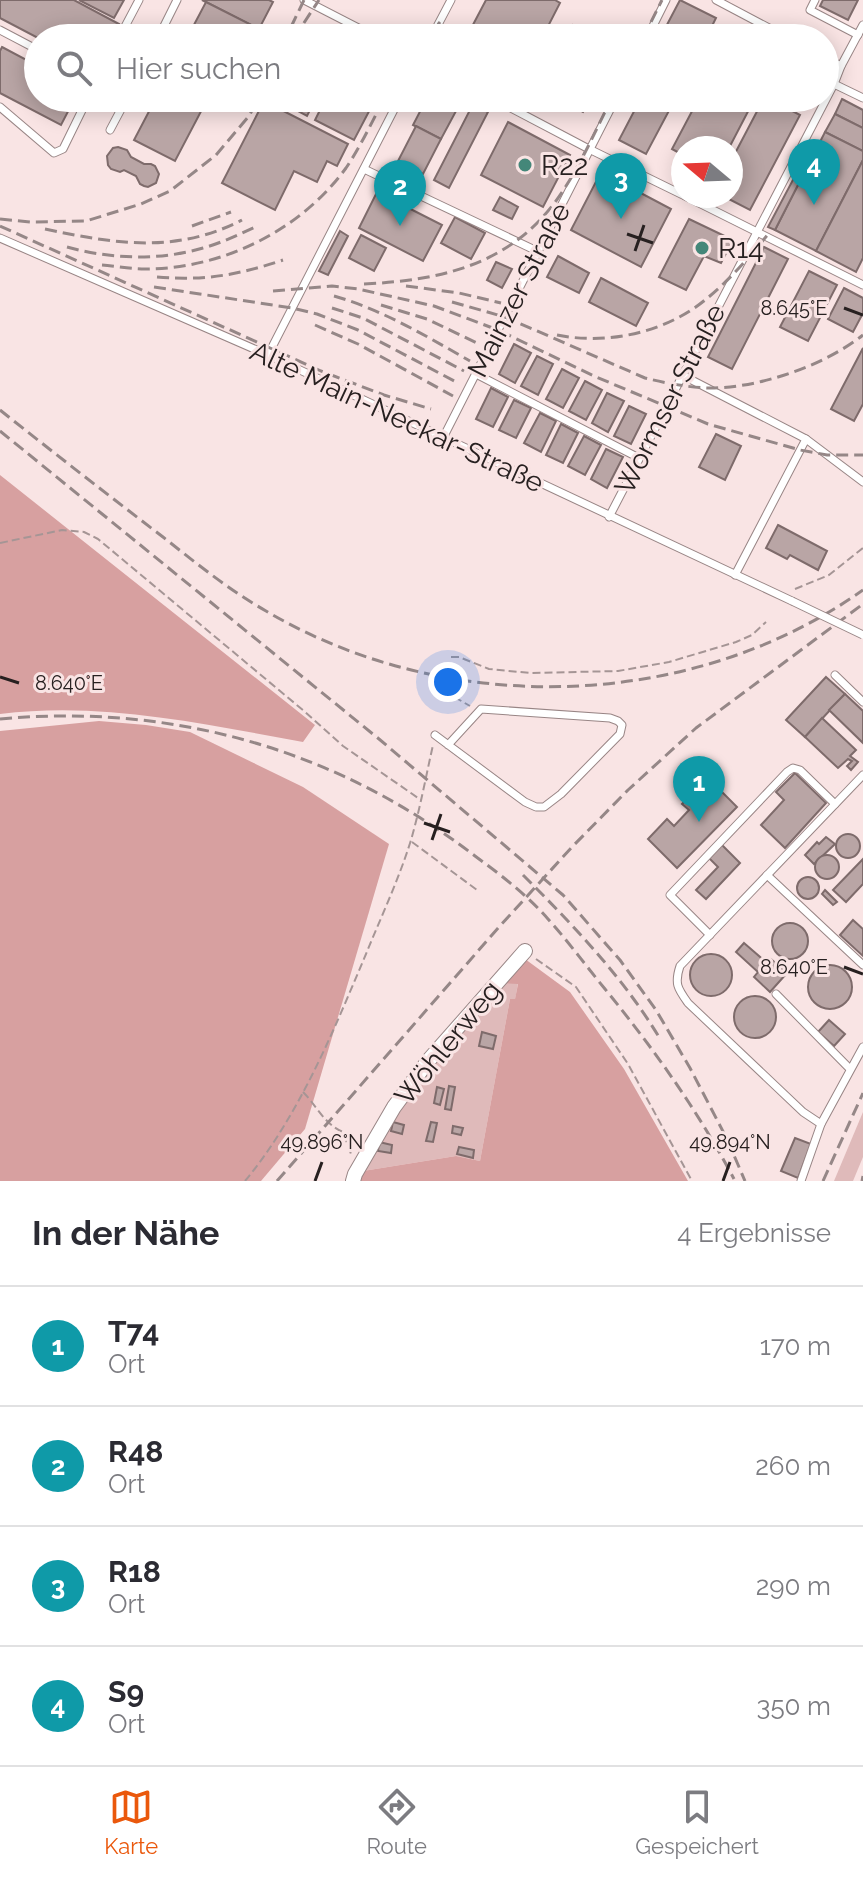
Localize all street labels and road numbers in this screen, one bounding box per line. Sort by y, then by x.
street label: Mainzer Straße [461,197,577,383]
street label: Wormser Straße [608,298,732,500]
street label: Alte Main-Neckar-Straße [245,334,549,500]
street label: Wöhlerweg [388,974,508,1112]

